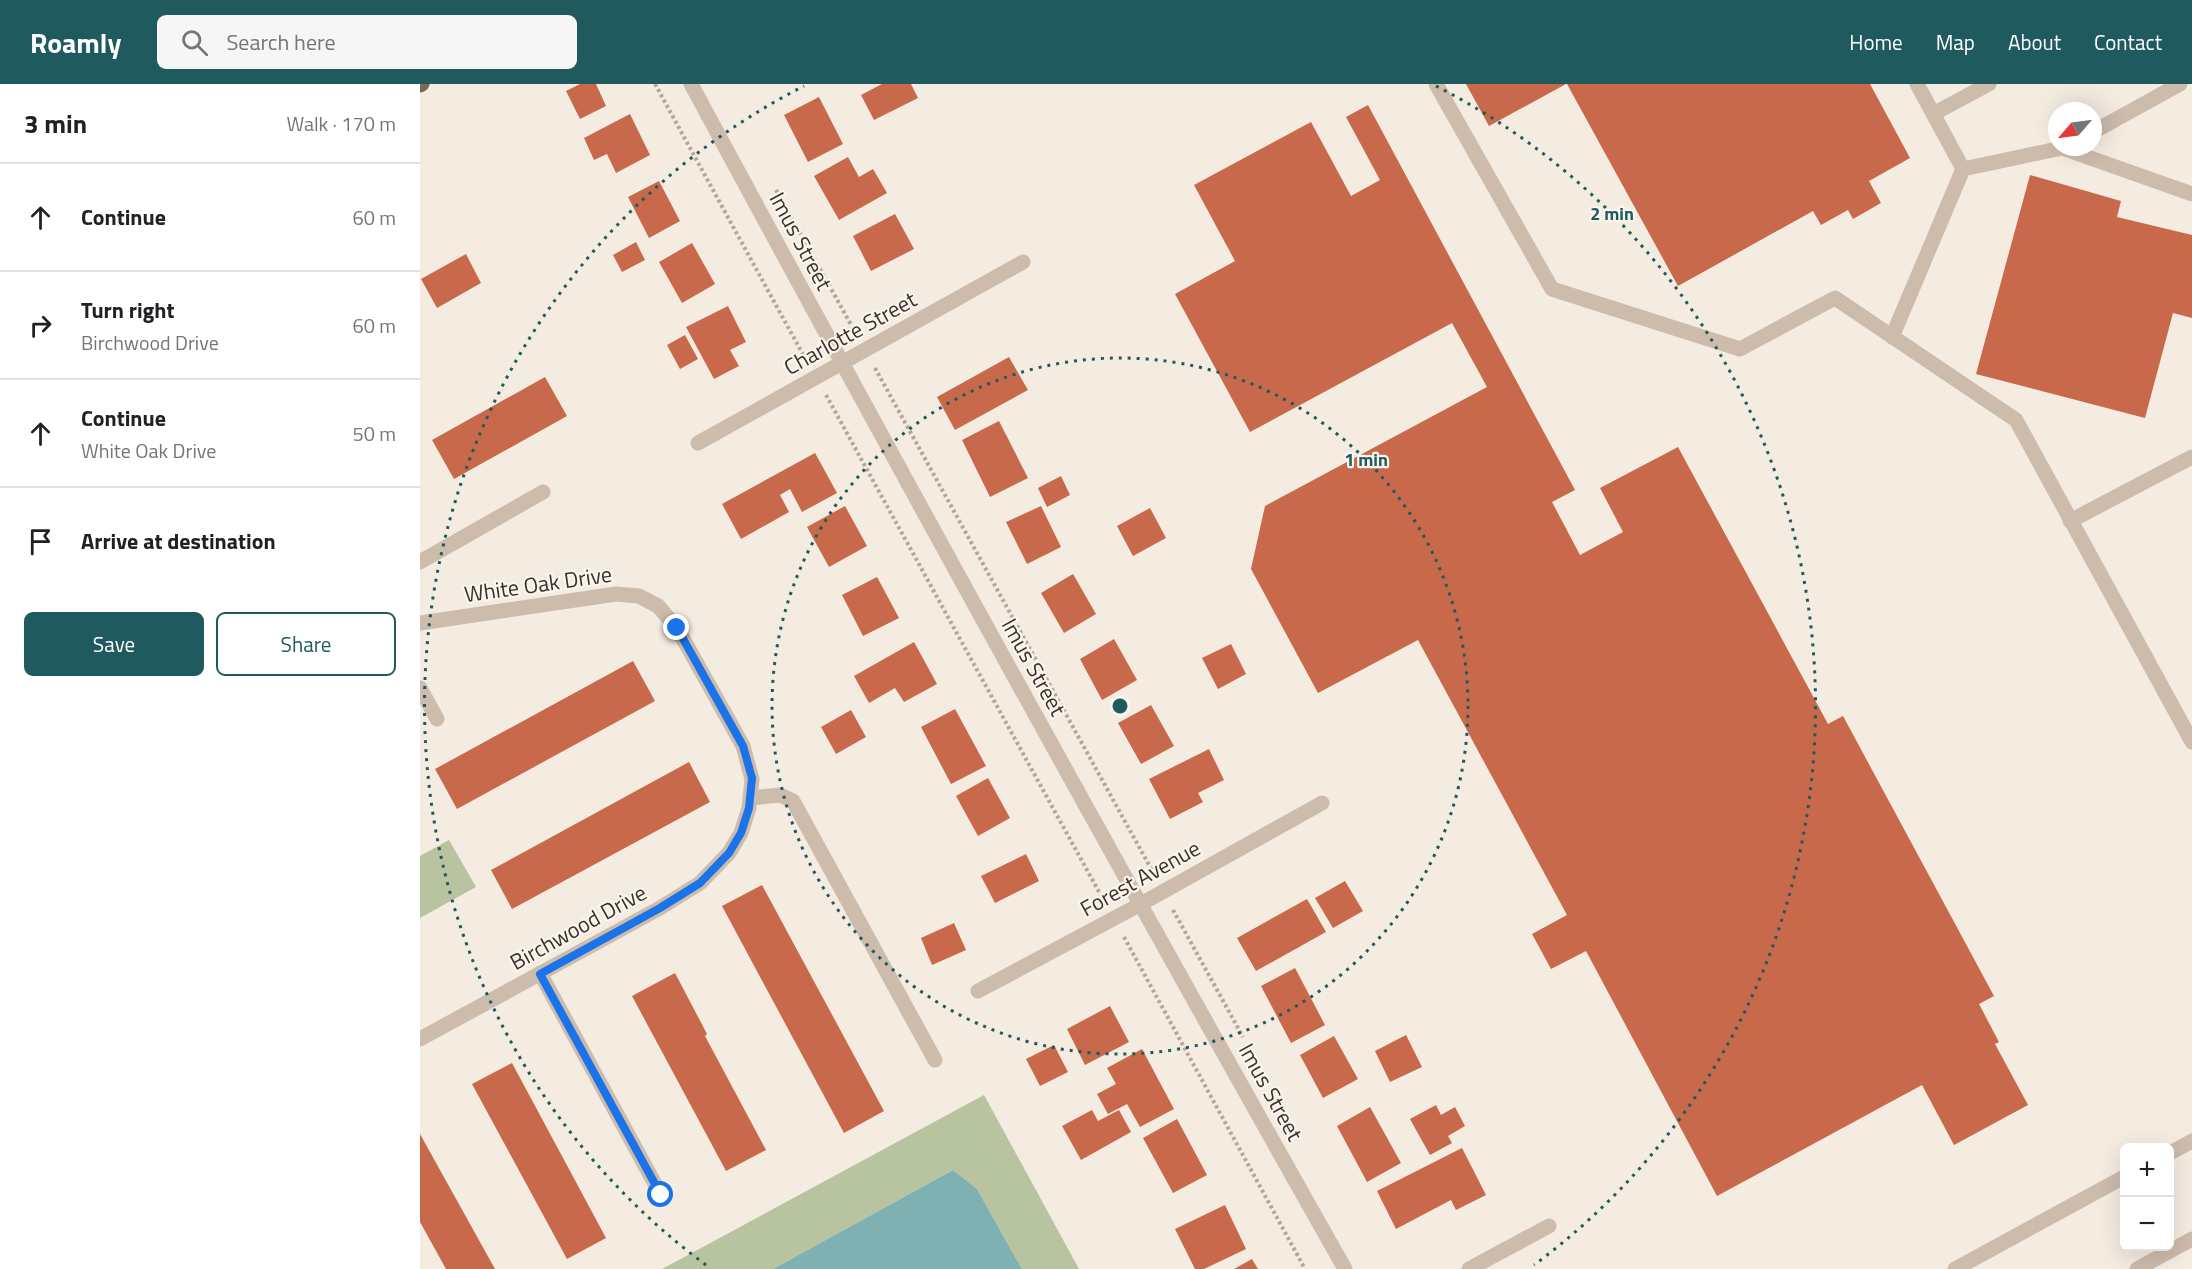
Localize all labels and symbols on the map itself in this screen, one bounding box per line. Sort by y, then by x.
north arrow [2048,102,2102,156]
street label: Imus Street [761,186,841,297]
text: 2 min [1590,200,1634,227]
street label: Charlotte Street [777,282,923,384]
text: 1 min [1344,446,1388,473]
street label: White Oak Drive [462,557,614,611]
street label: Imus Street [993,612,1075,722]
route end [663,614,689,640]
centre of rings [1110,696,1130,716]
street label: Forest Avenue [1074,831,1206,925]
street label: Birchwood Drive [503,875,653,979]
street label: Imus Street [1230,1037,1312,1147]
route start [647,1181,673,1207]

